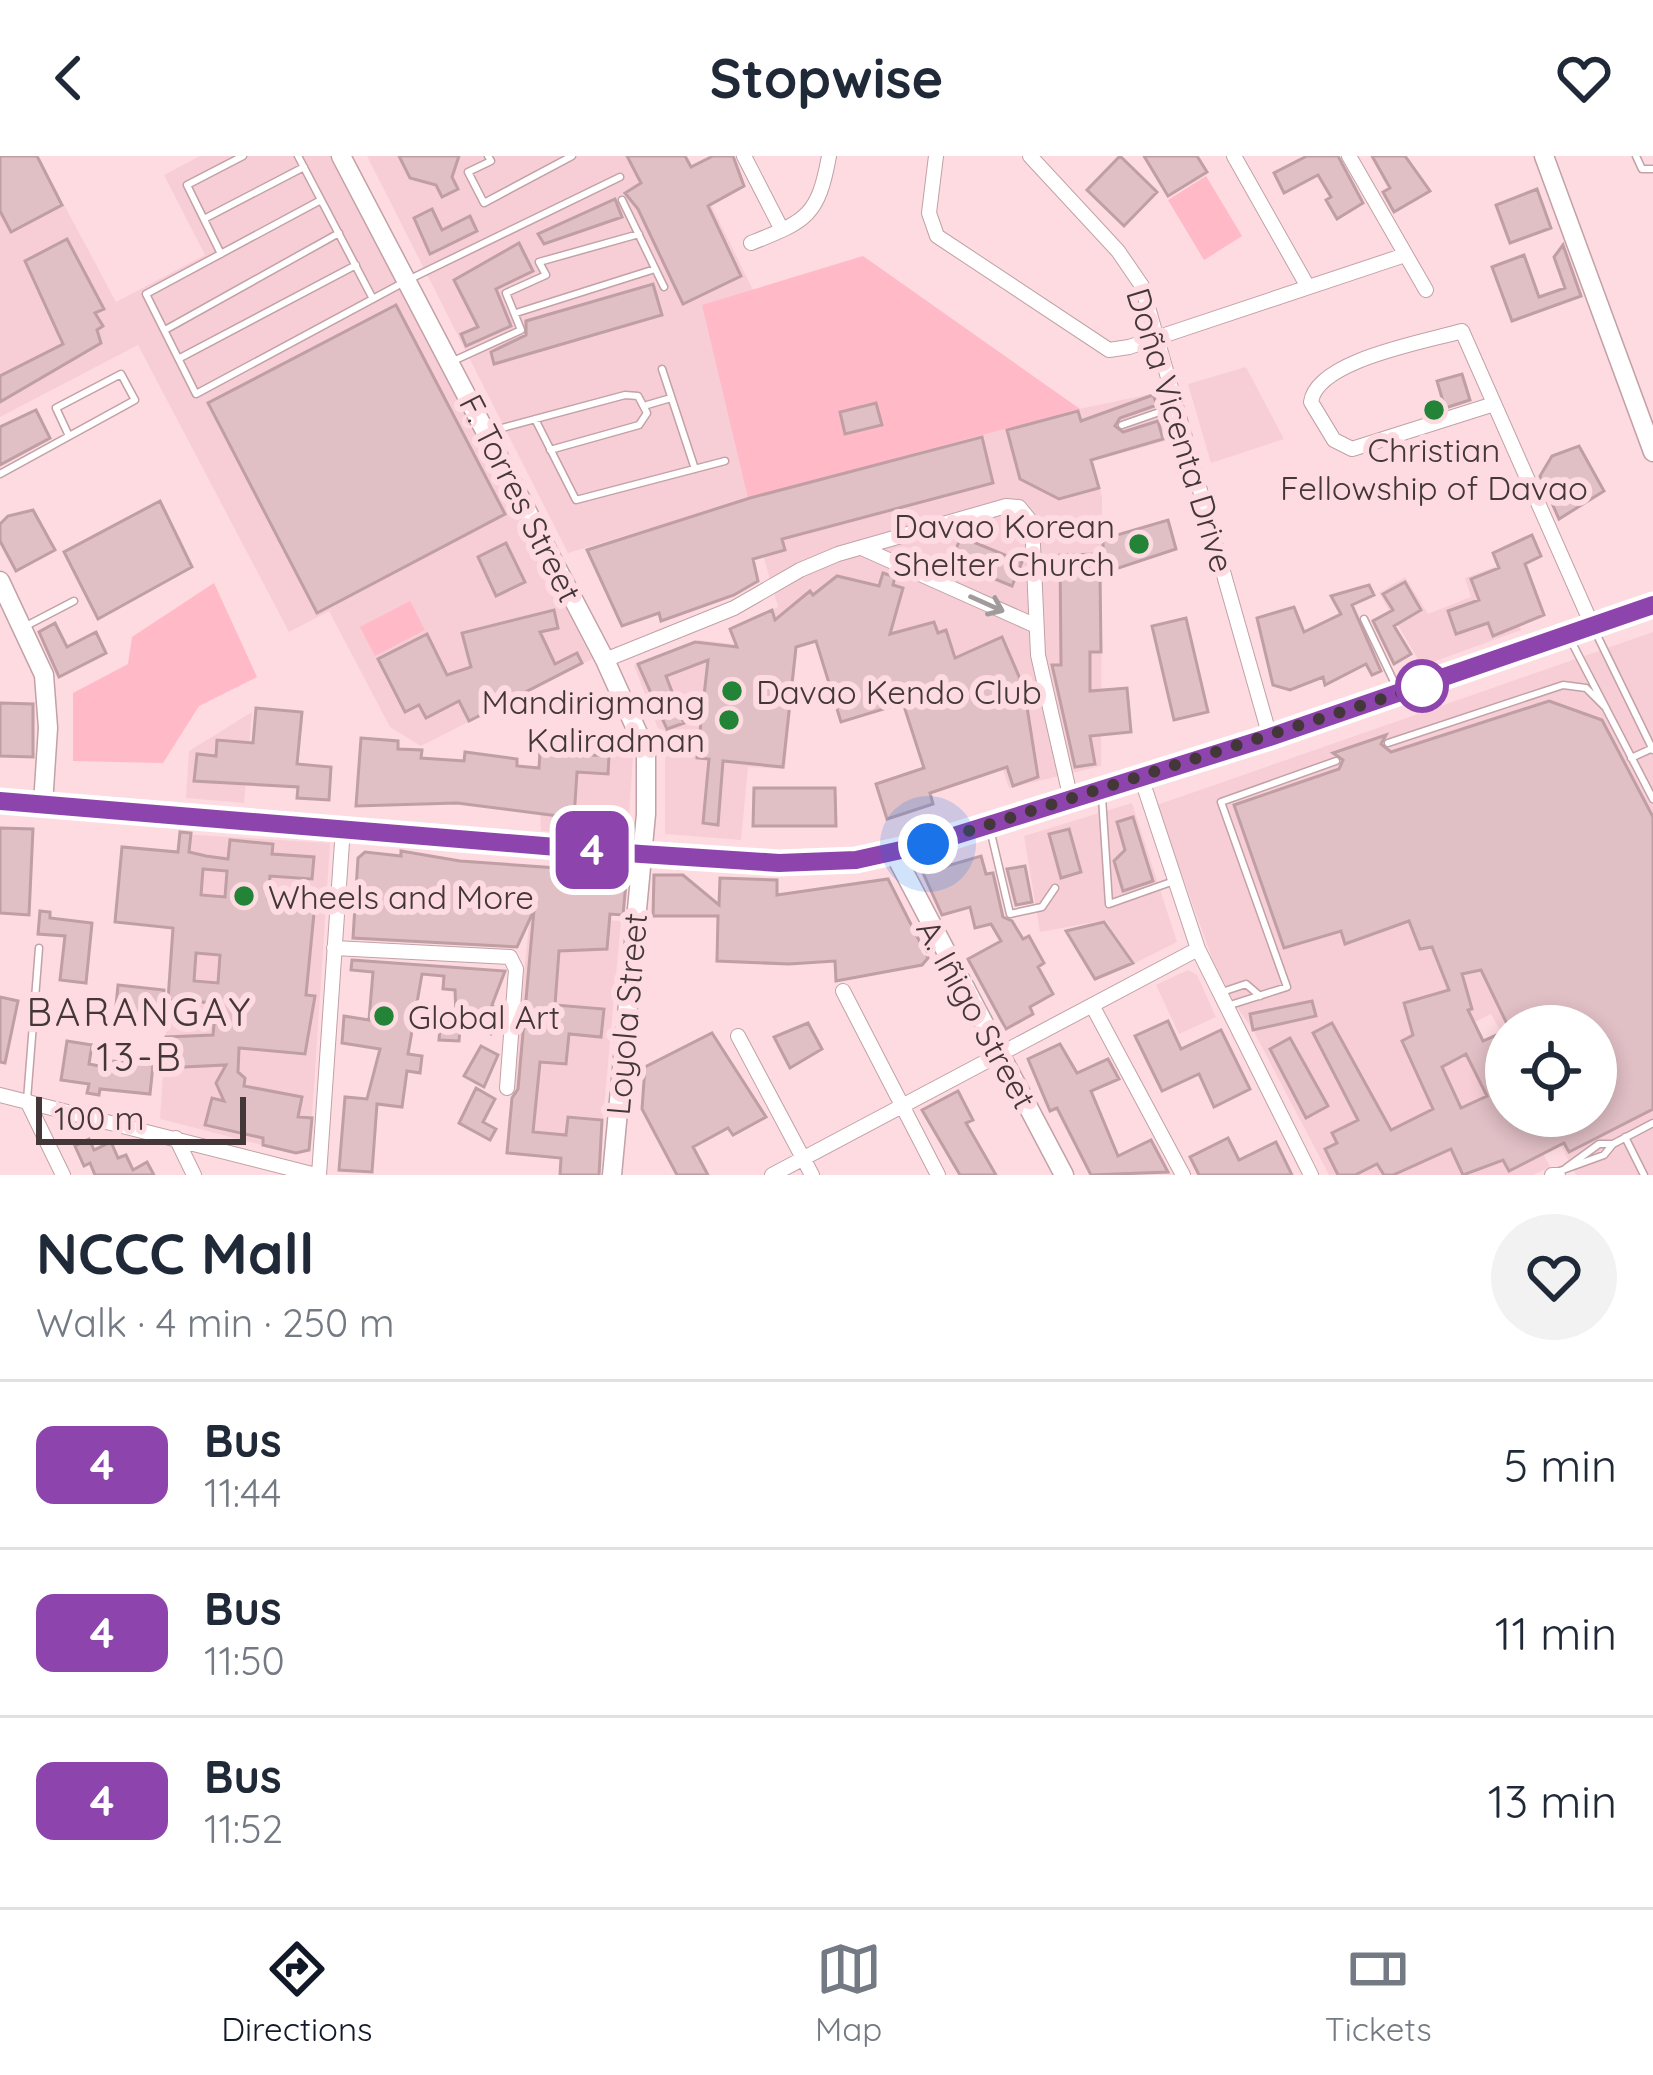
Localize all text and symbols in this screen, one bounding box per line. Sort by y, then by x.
text: Stopwise [710,44,943,112]
icon: back [36,45,102,111]
icon: heart [1551,45,1617,111]
street label: Doña Vicenta Drive [1118,283,1244,577]
street label: F. Torres Street [451,387,591,609]
marker: Christian Fellowship of Davao [1421,397,1447,423]
place label: Christian Fellowship of Davao [1280,429,1588,508]
place label: Davao Korean Shelter Church [893,505,1115,584]
marker: Davao Korean Shelter Church [1126,531,1152,557]
one-way arrow [968,594,1004,616]
unlabelled marker [1397,661,1447,711]
place label: Davao Kendo Club [756,671,1042,712]
marker: Davao Kendo Club [719,678,745,704]
place label: Mandirigmang Kaliradman [481,681,705,760]
marker: Mandirigmang Kaliradman [716,707,742,733]
line badge: 4 [553,811,631,889]
your location [898,814,958,874]
text: 4 [580,823,604,876]
place label: Wheels and More [268,876,534,917]
marker: Wheels and More [231,883,257,909]
street label: Loyola Street [597,911,655,1117]
street label: A. Iñigo Street [908,912,1046,1116]
district label: BARANGAY 13-B [27,987,253,1081]
place label: Global Art [408,996,560,1037]
marker: Global Art [371,1003,397,1029]
map controls [1485,1005,1617,1137]
button: locate [1485,1005,1617,1137]
scale bar [36,1091,246,1144]
text: 100 m [54,1097,145,1138]
button: heart [1491,1214,1617,1340]
text: NCCC Mall [36,1217,314,1288]
text: Walk · 4 min · 250 m [36,1298,395,1347]
text: Bus [204,1412,282,1468]
text: 5 min [1504,1437,1617,1493]
text: 4 [90,1438,114,1491]
text: 11:44 [204,1468,281,1517]
text: Bus [204,1580,282,1636]
text: 11 min [1495,1605,1617,1661]
text: 4 [90,1606,114,1659]
text: 11:50 [204,1636,285,1685]
text: Bus [204,1748,282,1804]
text: 13 min [1488,1773,1617,1829]
text: 4 [90,1774,114,1827]
text: 11:52 [204,1804,283,1853]
tab: Directions [221,1936,372,2049]
tab: Map [815,1936,882,2049]
tab: Tickets [1325,1936,1432,2049]

